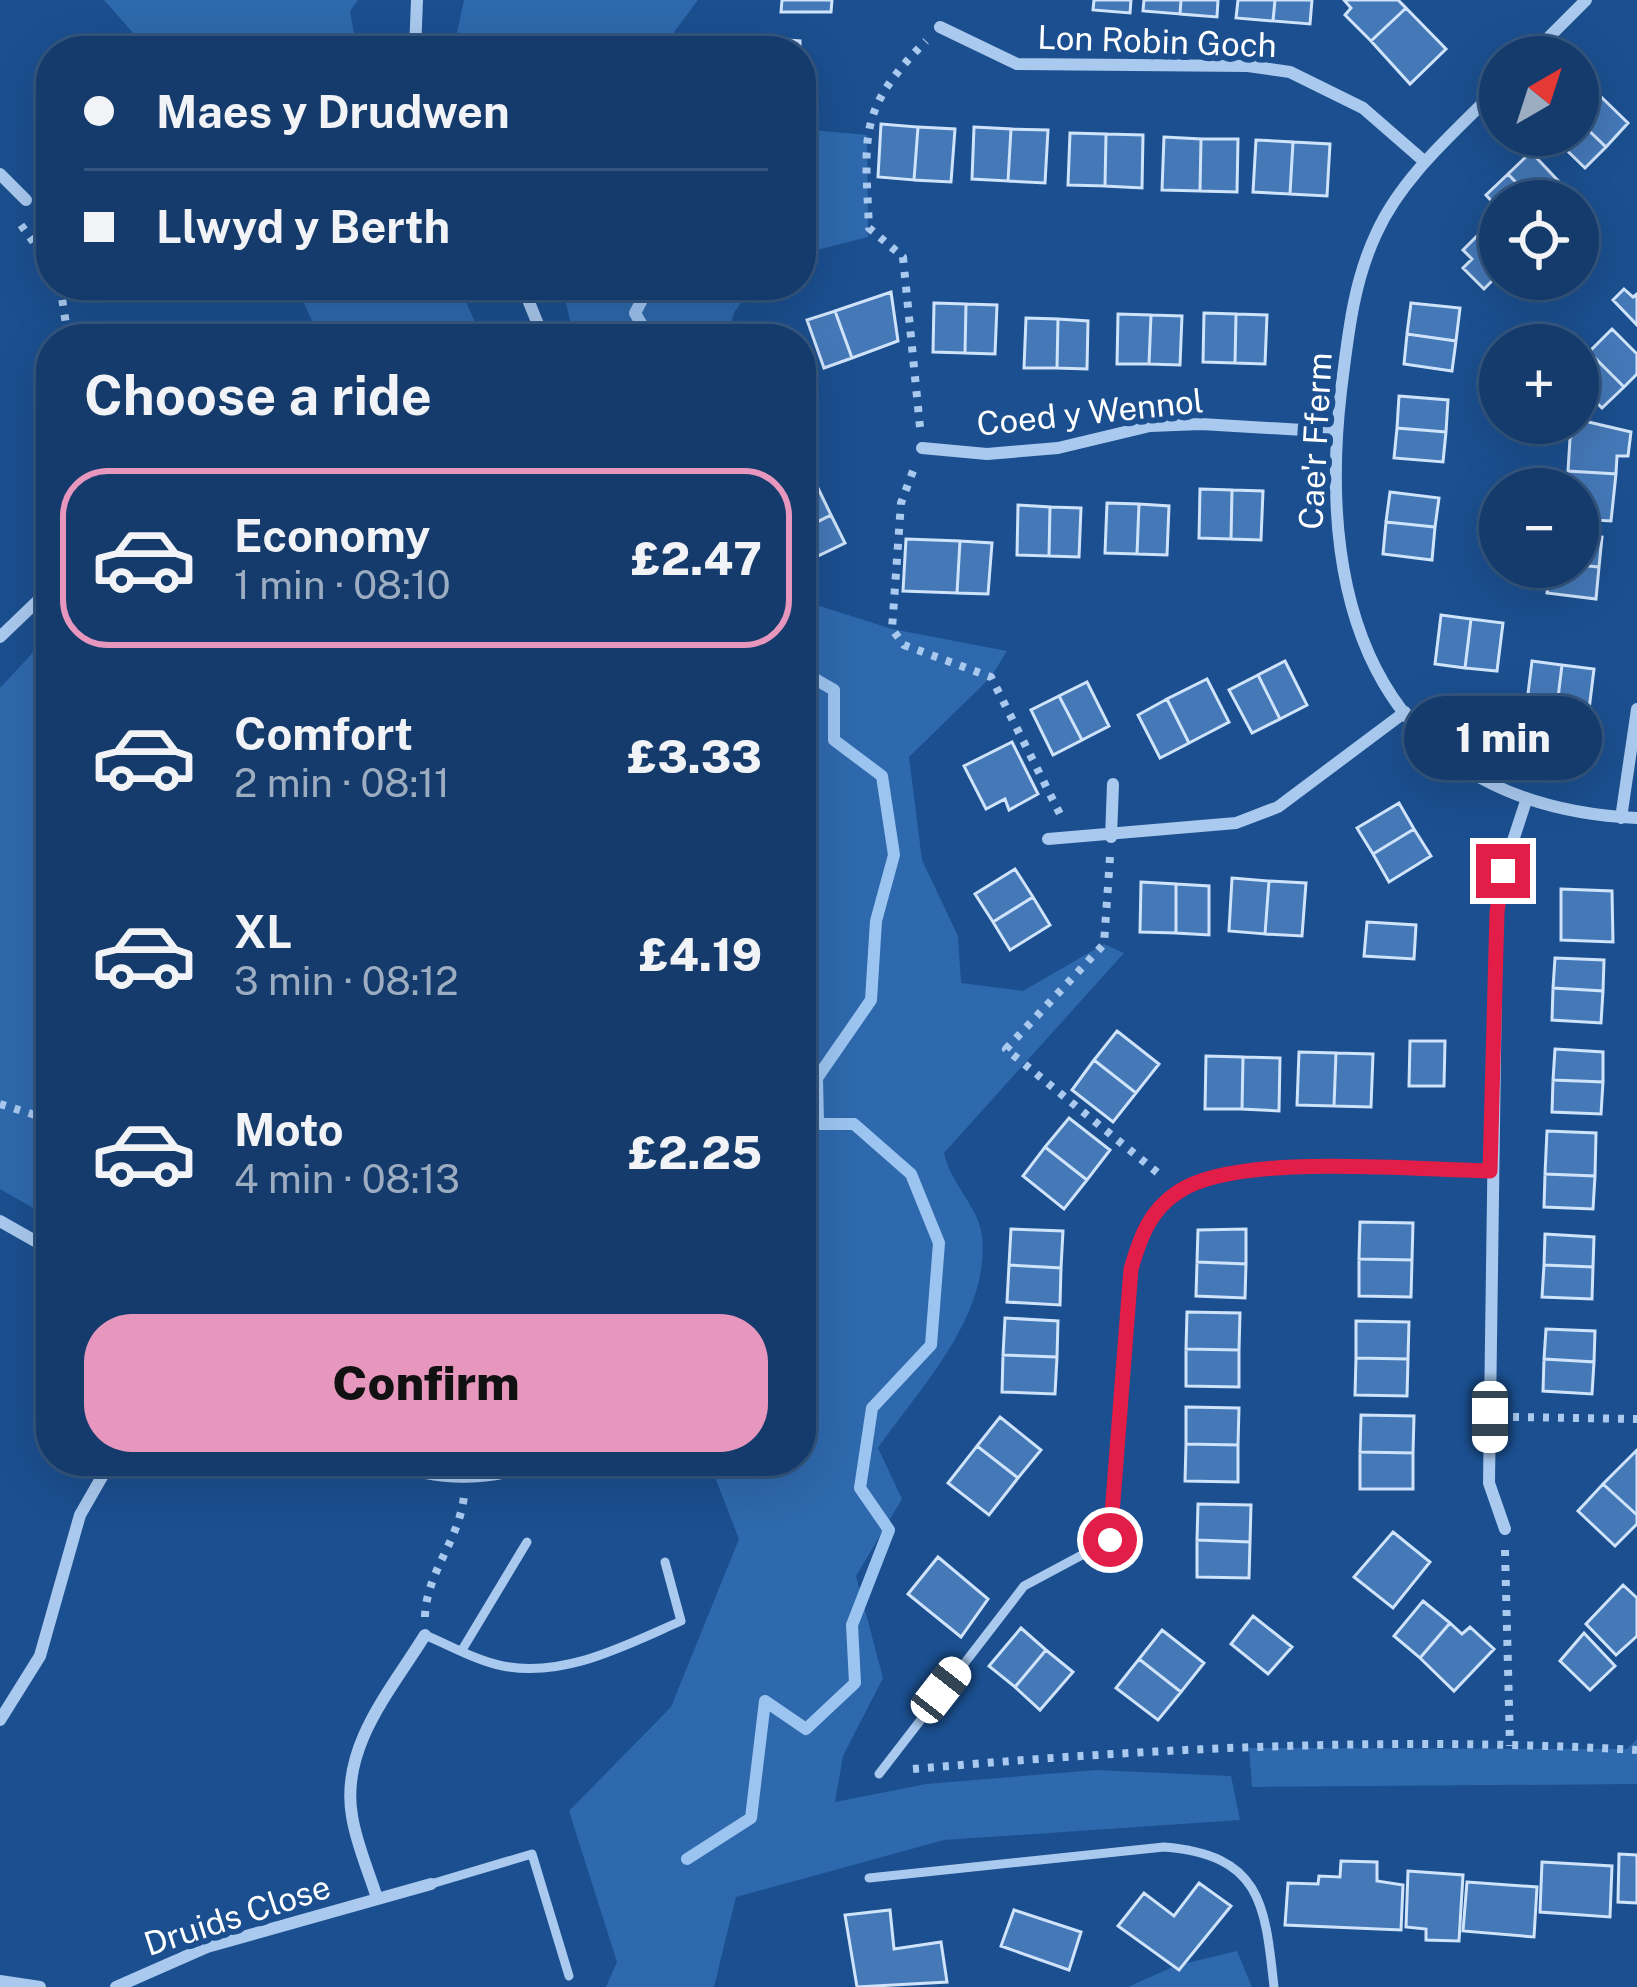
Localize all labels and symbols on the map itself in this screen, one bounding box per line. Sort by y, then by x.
street label: Lon Robin Goch [1037,18,1277,64]
north arrow [1479,36,1599,156]
street label: Cae'r Fferm [1291,351,1339,531]
street label: Coed y Wennol [975,381,1205,443]
callout: 1 min [1404,697,1602,781]
route end [1476,844,1530,898]
car [1472,1381,1508,1453]
route start [1083,1513,1137,1567]
car [905,1651,977,1729]
street label: Druids Close [139,1867,335,1963]

